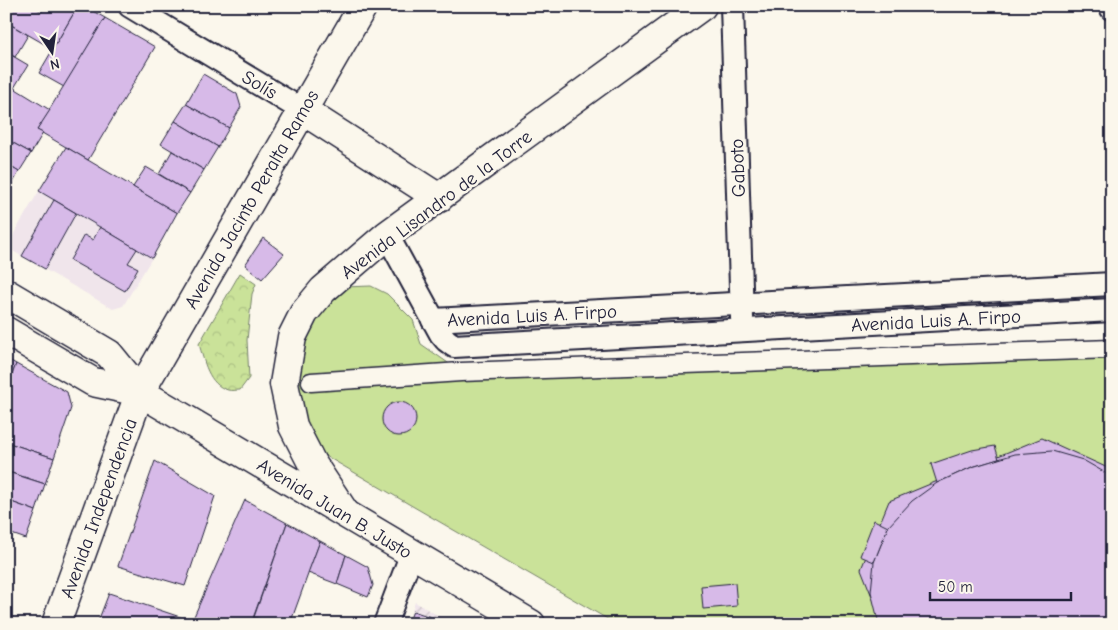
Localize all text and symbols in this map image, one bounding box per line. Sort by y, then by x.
north arrow [28,28,78,78]
text: N [48,55,61,73]
street label: Solís [238,66,281,104]
street label: Avenida Jacinto Peralta Ramos [180,86,324,313]
street label: Avenida Lisandro de la Torre [337,126,536,284]
street label: Gaboto [726,138,750,198]
street label: Avenida Luis A. Firpo [447,301,617,331]
street label: Avenida Luis A. Firpo [851,306,1021,336]
street label: Avenida Independencia [56,415,142,601]
street label: Avenida Juan B. Justo [253,454,416,564]
scale bar [930,570,1072,602]
text: 50 m [938,578,973,596]

